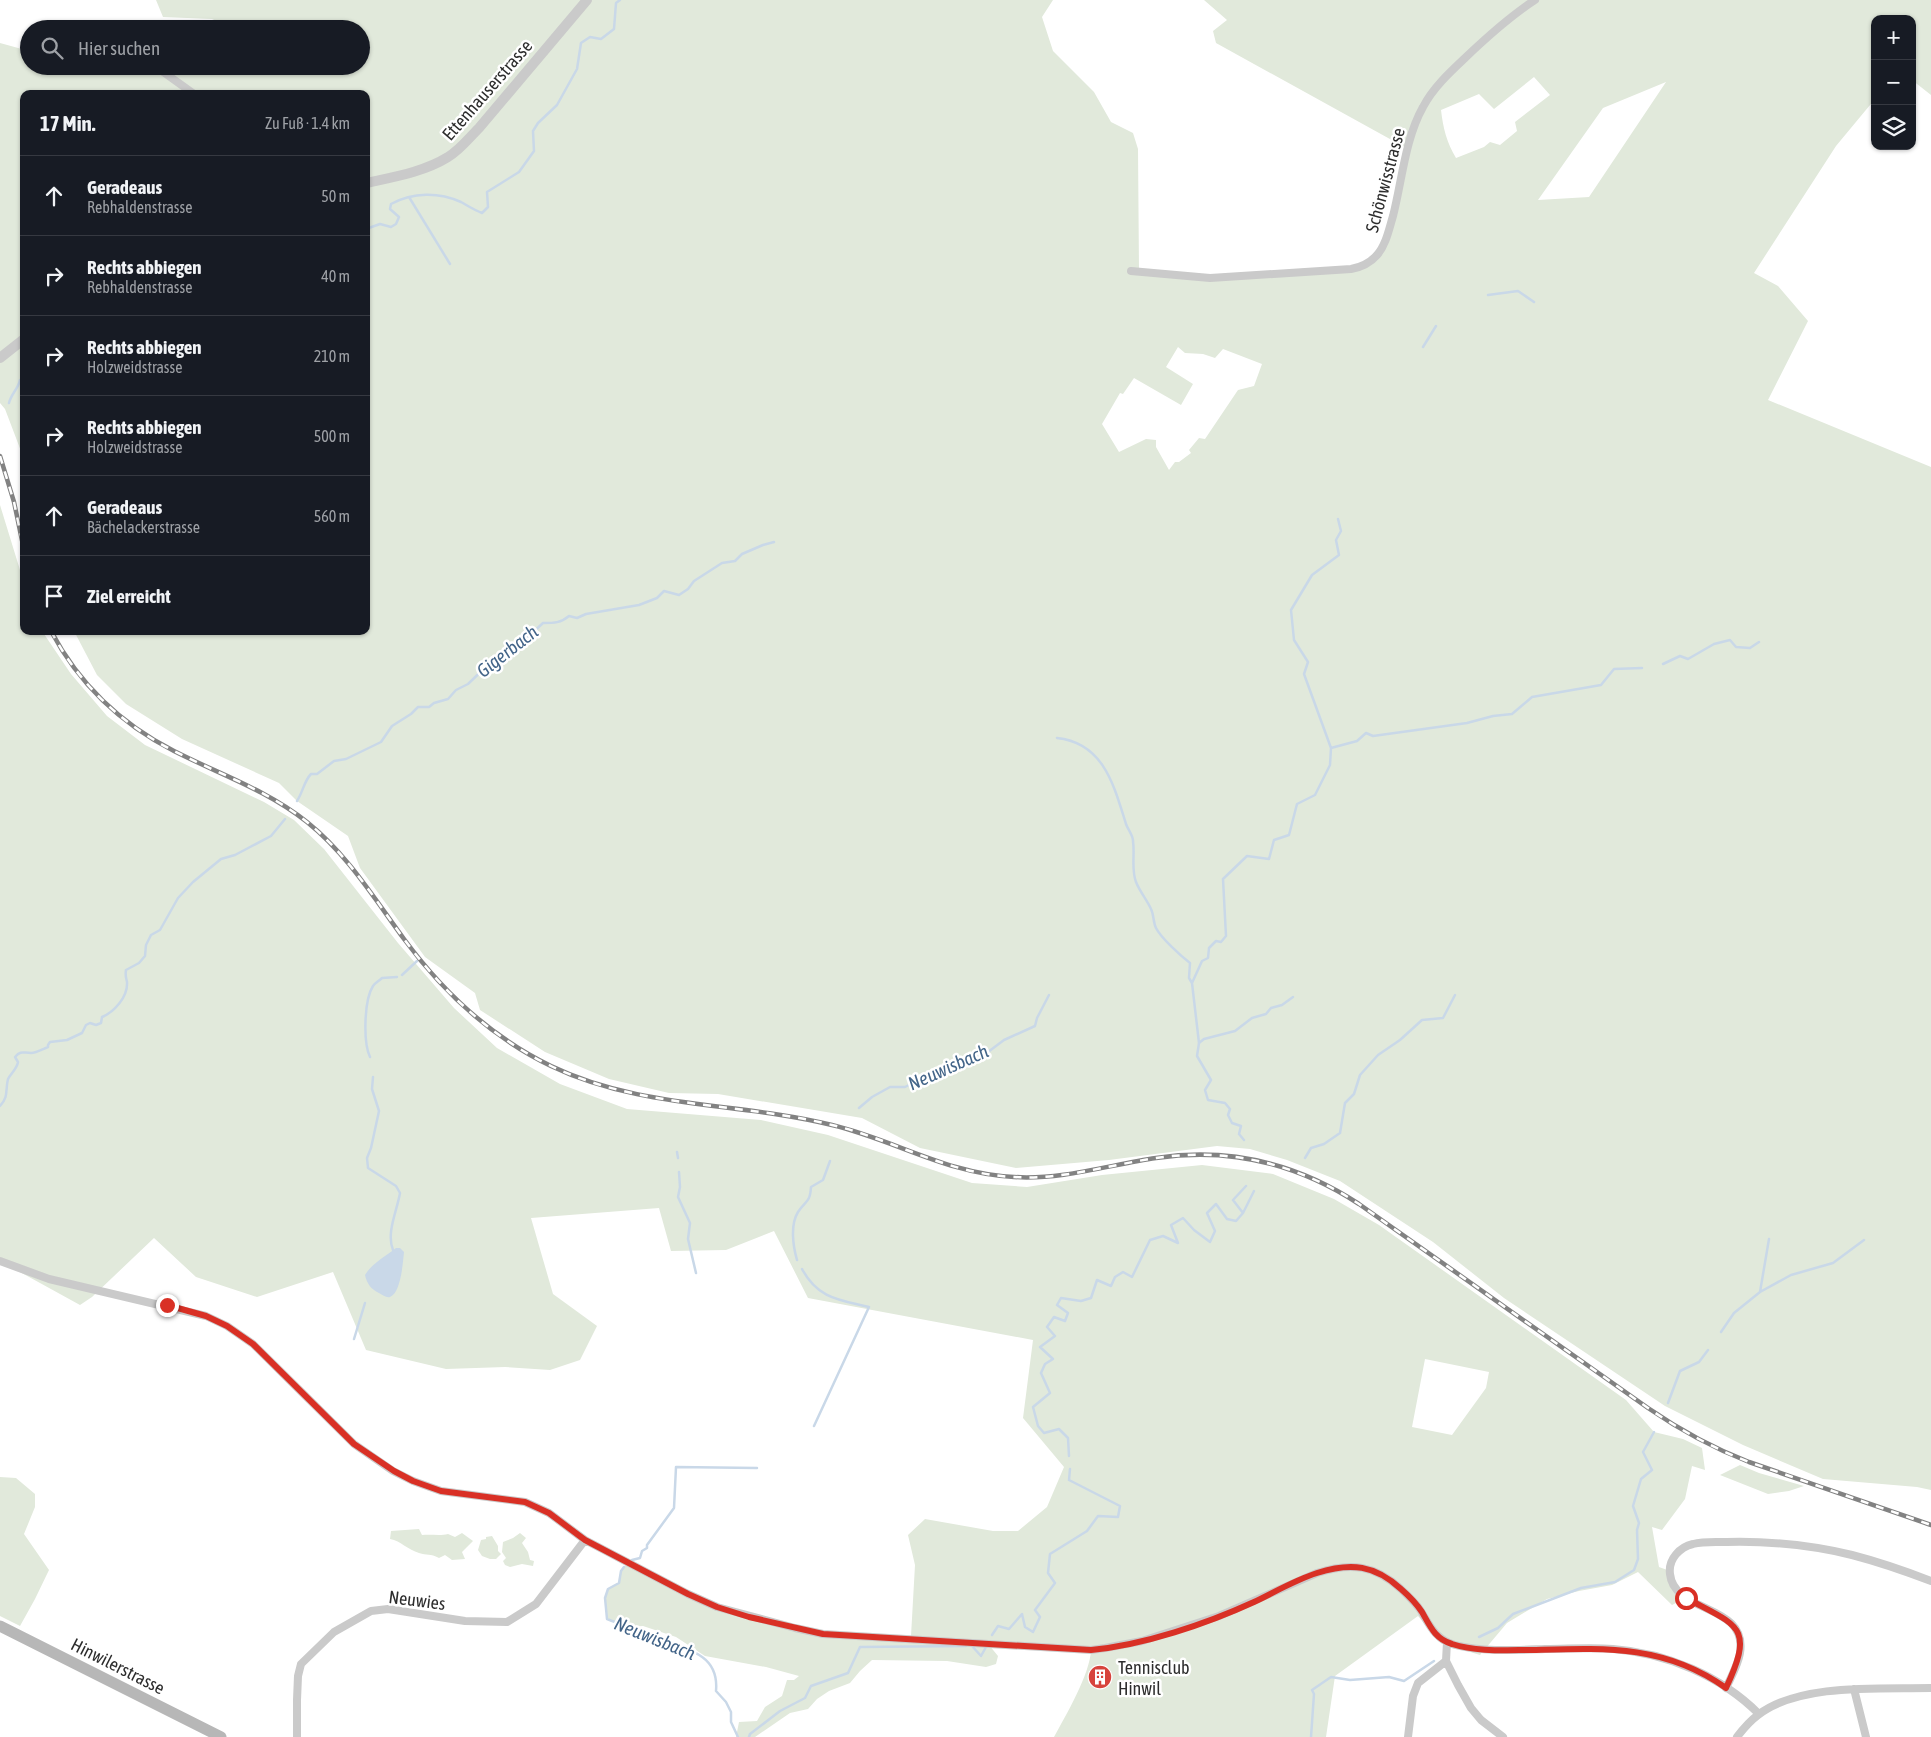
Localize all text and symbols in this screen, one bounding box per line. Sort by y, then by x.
map controls [1871,15,1916,150]
button: + [1871,15,1916,60]
search box [20,20,370,75]
icon: search [38,34,66,62]
street label: Ettenhauserstrasse [438,36,536,144]
text: Hier suchen [78,37,160,59]
button: − [1871,60,1916,105]
button: layers [1871,105,1916,150]
text: 17 Min. [40,111,95,135]
text: Zu Fuß · 1.4 km [265,114,350,132]
street label: Schönwisstrasse [1361,126,1409,234]
text: Geradeaus [87,176,162,198]
icon: ahead [40,182,68,210]
text: 50 m [321,187,350,205]
text: Rebhaldenstrasse [87,198,192,216]
text: Rechts abbiegen [87,256,202,278]
icon: right [40,262,68,290]
text: 40 m [321,267,350,285]
text: Rebhaldenstrasse [87,278,192,296]
text: Rechts abbiegen [87,336,202,358]
icon: right [40,342,68,370]
text: 210 m [314,347,350,365]
text: Holzweidstrasse [87,358,182,376]
text: Rechts abbiegen [87,416,202,438]
icon: right [40,422,68,450]
text: 500 m [314,427,350,445]
text: Holzweidstrasse [87,438,182,456]
text: Geradeaus [87,496,162,518]
icon: ahead [40,502,68,530]
text: 560 m [314,507,350,525]
text: Bächelackerstrasse [87,518,200,536]
icon: arrive [40,582,68,610]
text: Ziel erreicht [87,585,171,607]
water label: Gigerbach [472,620,542,682]
water label: Neuwisbach [904,1040,992,1094]
route end [156,1294,179,1317]
street label: Neuwies [387,1586,447,1614]
route start [1675,1587,1698,1610]
water label: Neuwisbach [611,1612,699,1664]
street label: Hinwilerstrasse [68,1633,168,1699]
place label: Tennisclub Hinwil [1118,1657,1190,1699]
building icon: Tennisclub Hinwil [1087,1664,1113,1690]

